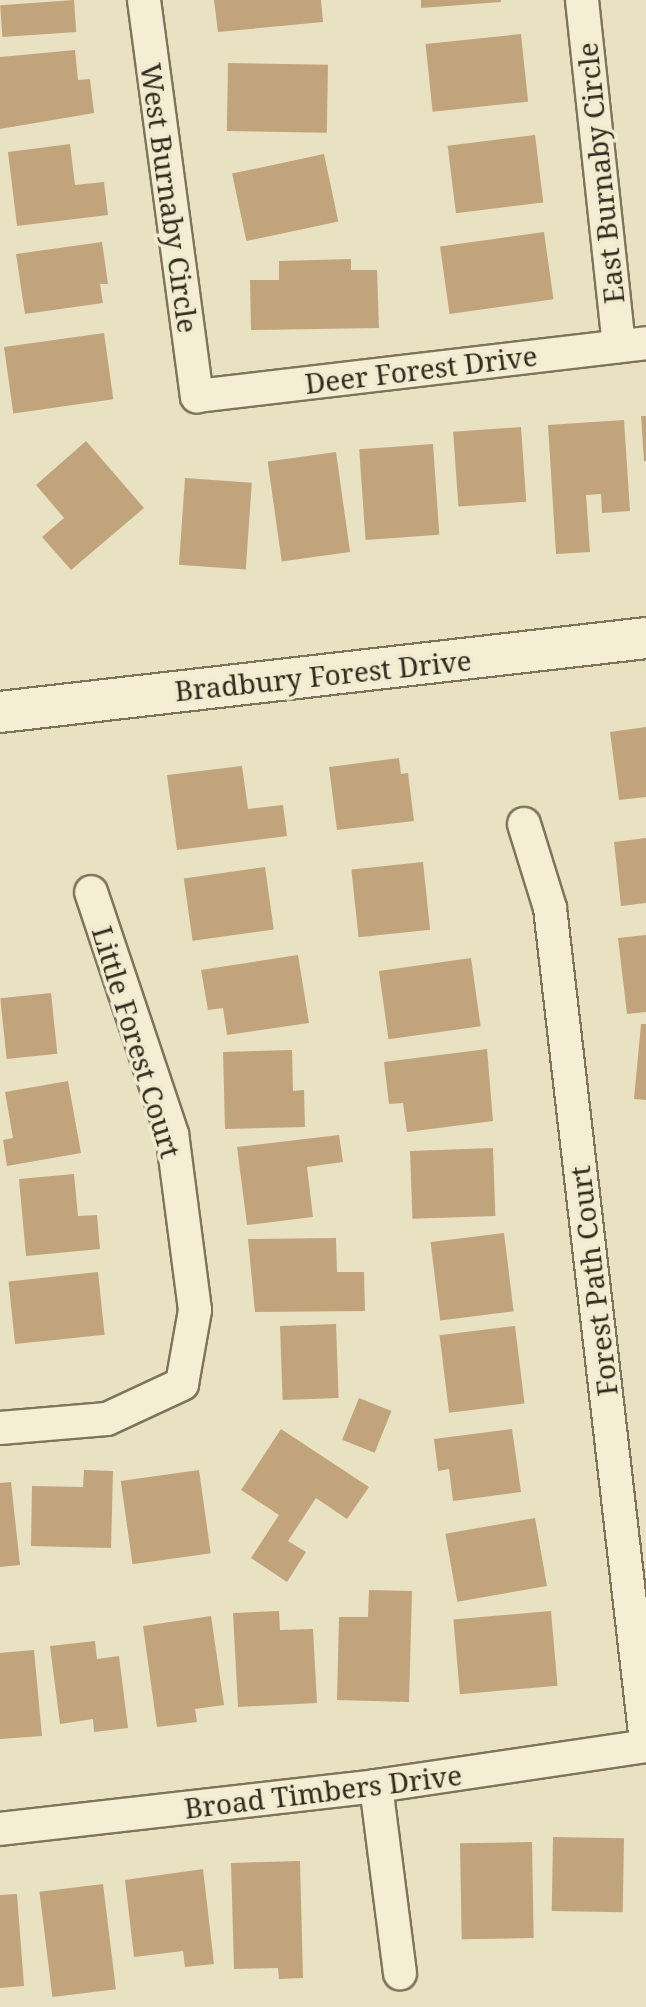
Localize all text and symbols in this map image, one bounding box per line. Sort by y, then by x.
street label: East Burnaby Circle [570,41,630,305]
street label: West Burnaby Circle [134,61,206,335]
street label: Deer Forest Drive [303,338,539,400]
street label: Bradbury Forest Drive [173,643,473,707]
street label: Little Forest Court [86,922,188,1162]
street label: Forest Path Court [562,1164,624,1398]
street label: Broad Timbers Drive [182,1757,464,1825]

